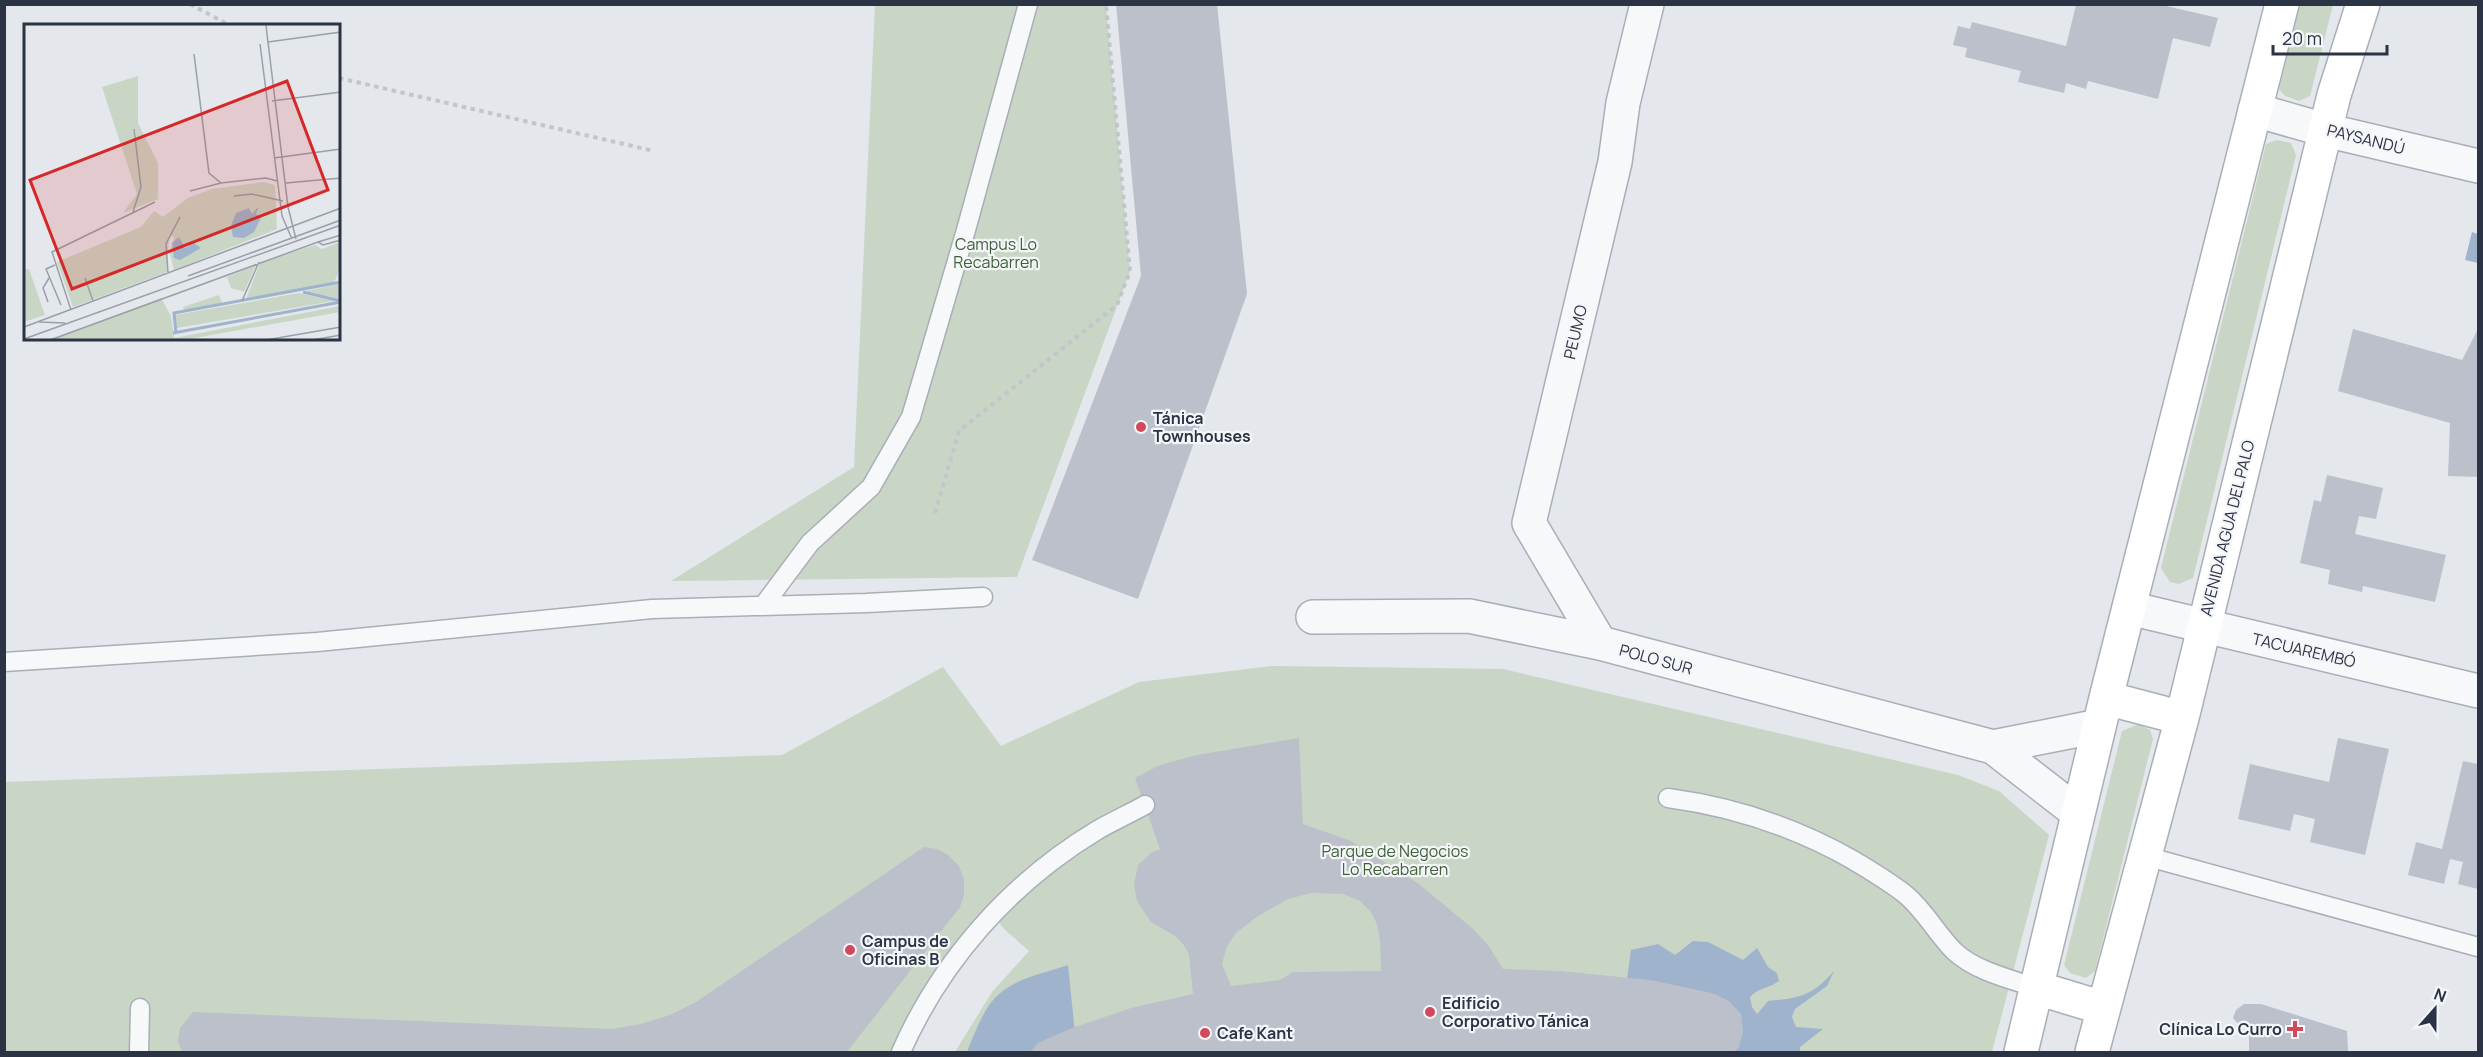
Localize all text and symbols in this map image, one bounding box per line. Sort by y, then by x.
scale bar [2273,18,2387,56]
inset map [24,24,340,340]
text: 20 m [2282,26,2322,50]
street label: PAYSANDÚ [2325,119,2407,159]
park label: Campus Lo Recabarren [953,233,1039,273]
street label: PEUMO [1558,302,1592,361]
place label: Tánica Townhouses [1153,407,1251,447]
marker: Tánica Townhouses [1134,420,1148,434]
street label: AVENIDA AGUA DEL PALO [2195,437,2260,618]
street label: TACUAREMBÓ [2250,627,2358,673]
street label: POLO SUR [1617,639,1695,679]
park label: Parque de Negocios Lo Recabarren [1322,840,1468,880]
place label: Campus de Oficinas B [862,930,949,970]
marker: Campus de Oficinas B [843,943,857,957]
north arrow [2405,979,2465,1039]
text: N [2431,983,2450,1007]
place label: Edificio Corporativo Tánica [1442,992,1589,1032]
marker: Edificio Corporativo Tánica [1423,1005,1437,1019]
place label: Clínica Lo Curro [2159,1018,2282,1040]
marker: Clínica Lo Curro [2286,1020,2304,1038]
place label: Cafe Kant [1217,1022,1293,1044]
marker: Cafe Kant [1198,1026,1212,1040]

